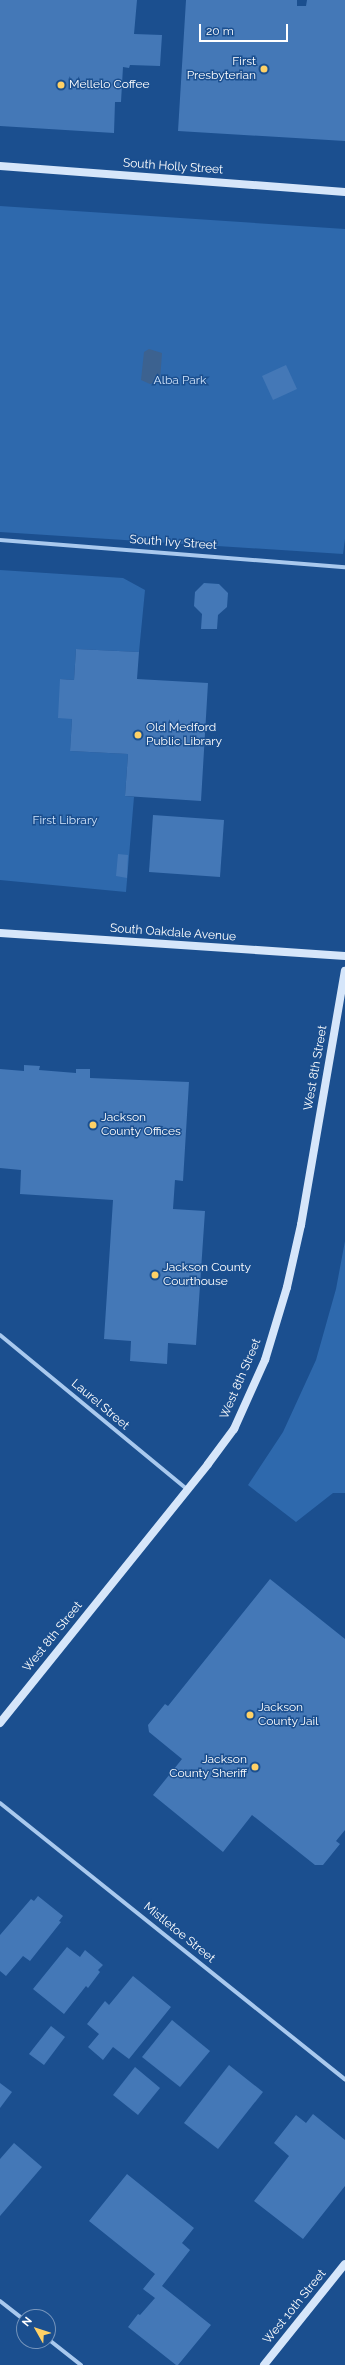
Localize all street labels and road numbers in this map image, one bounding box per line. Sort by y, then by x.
street label: South Holly Street [122,156,224,178]
street label: South Ivy Street [129,533,217,553]
street label: South Oakdale Avenue [109,921,237,945]
street label: West 8th Street [301,1024,331,1112]
street label: West 8th Street [218,1337,264,1421]
street label: Laurel Street [68,1377,132,1433]
street label: West 8th Street [20,1599,86,1675]
street label: Mistletoe Street [140,1900,218,1966]
street label: West 10th Street [261,2267,329,2347]

